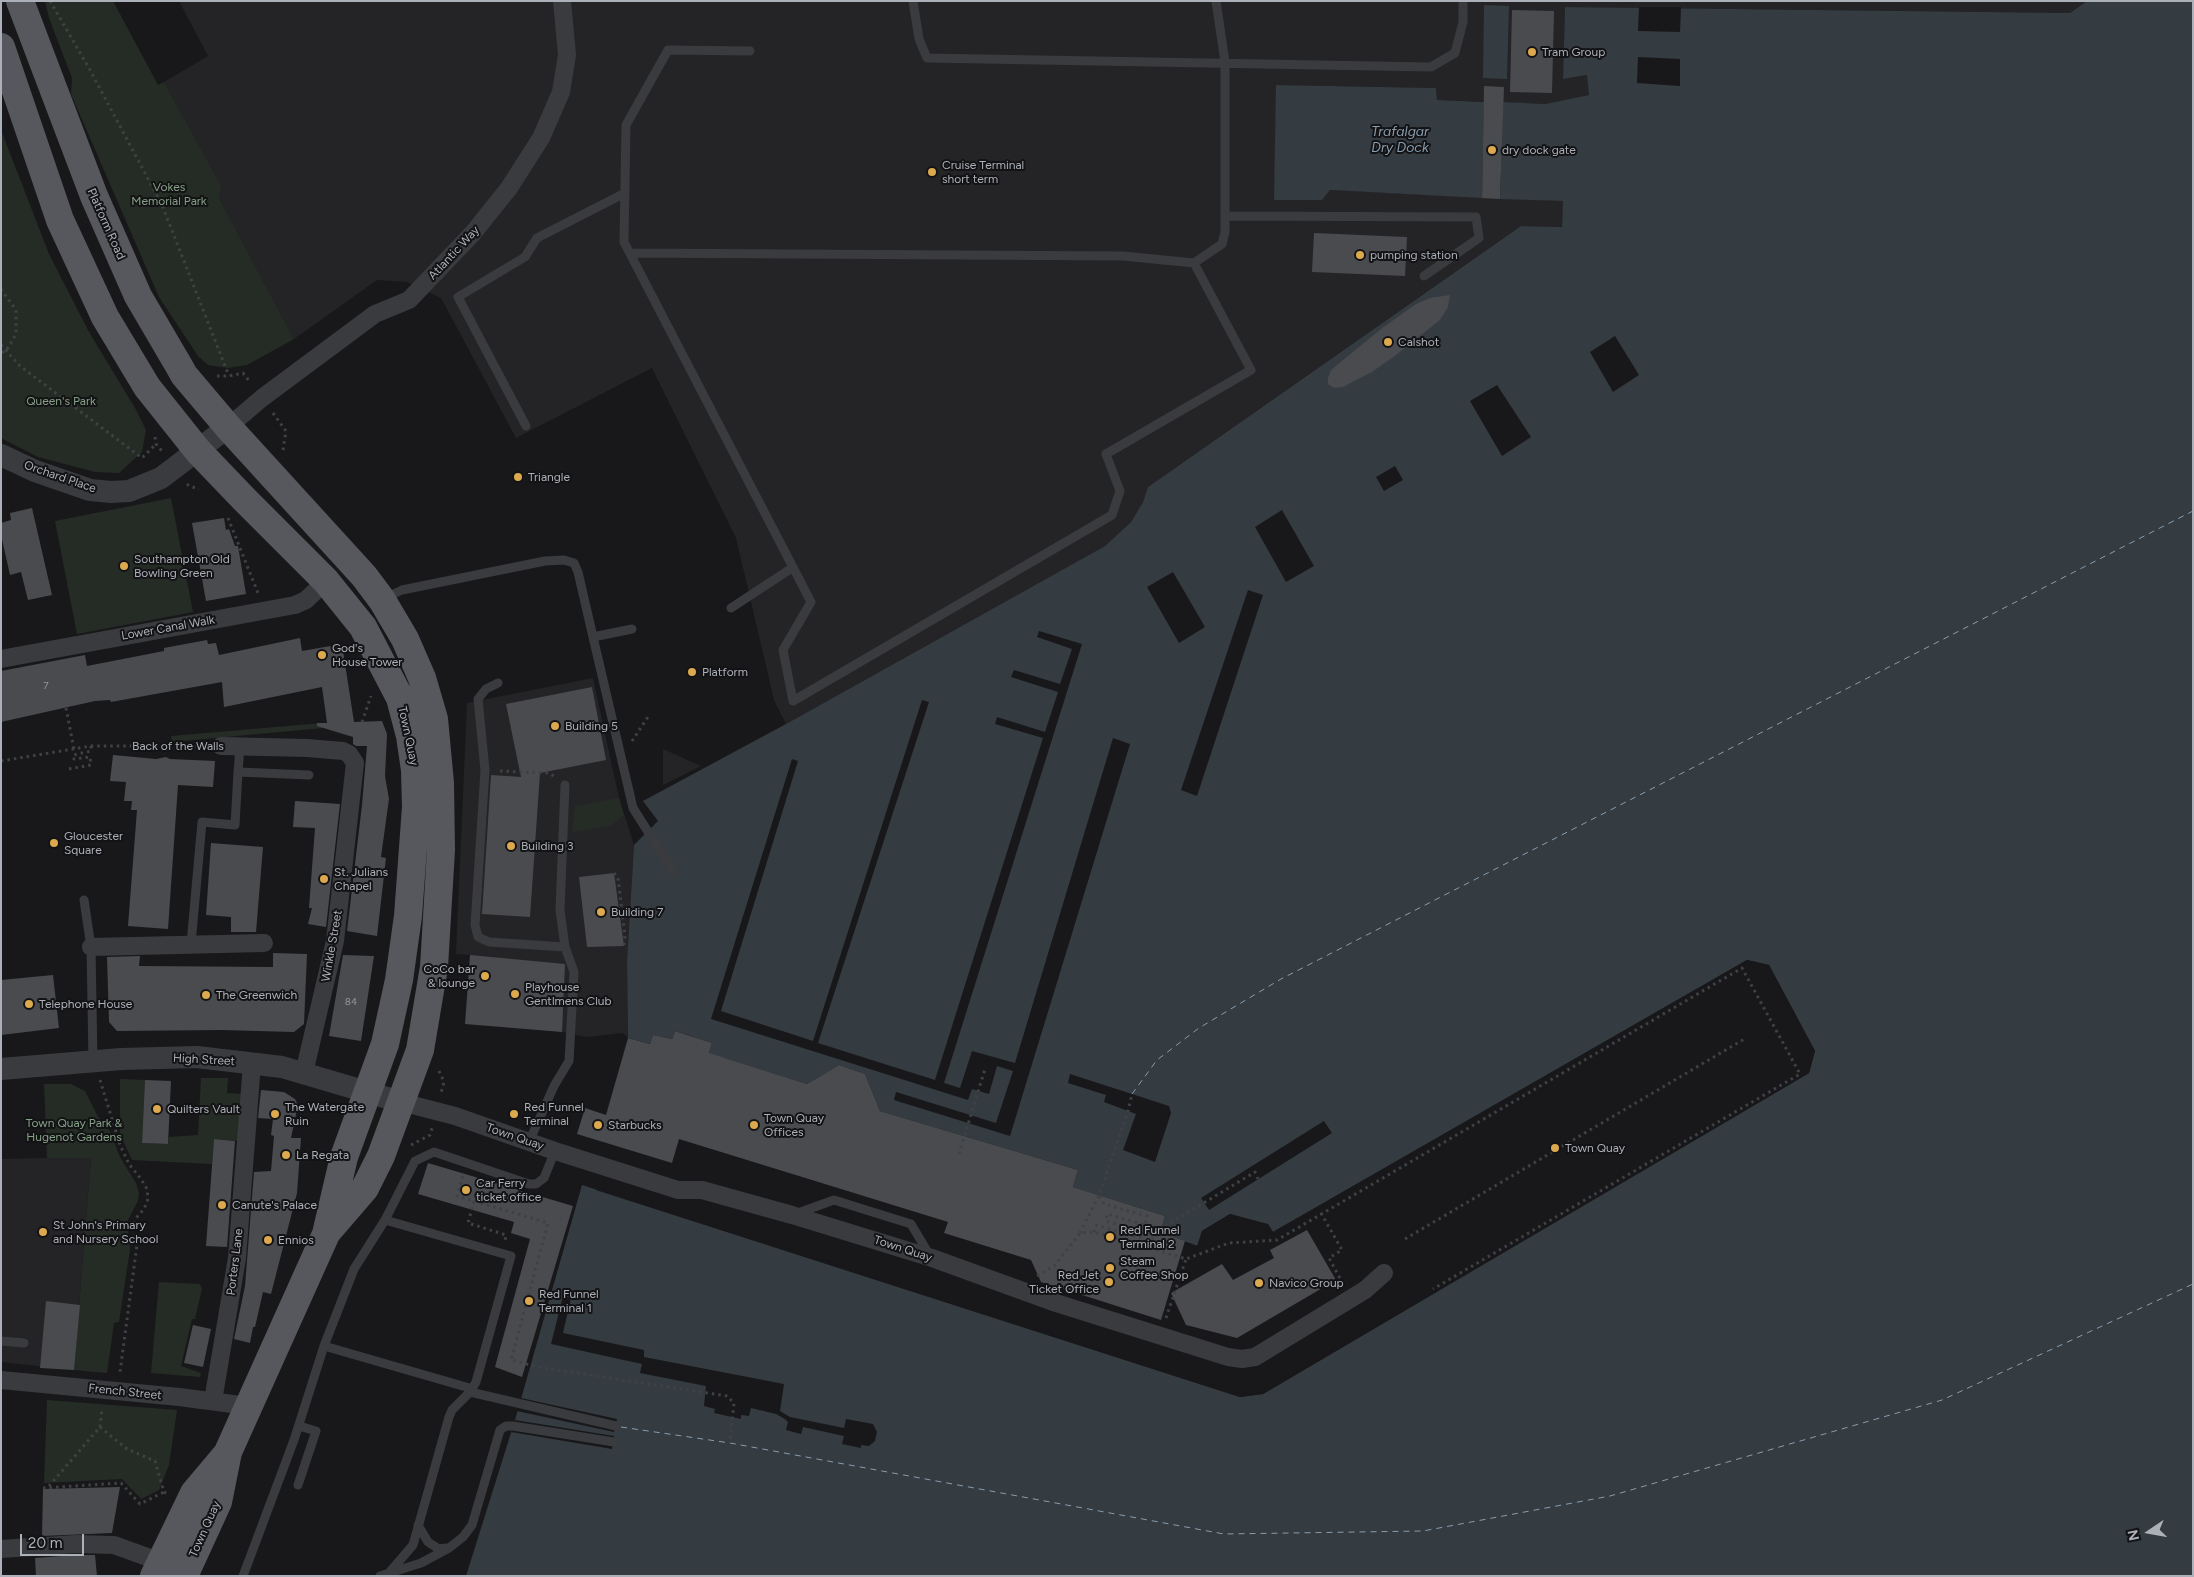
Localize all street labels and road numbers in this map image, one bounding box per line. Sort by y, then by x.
street label: Platform Road [84,186,128,262]
street label: Atlantic Way [425,223,483,283]
street label: Orchard Place [22,458,98,496]
street label: Lower Canal Walk [120,613,216,643]
street label: Town Quay [395,705,421,767]
street label: Back of the Walls [132,739,224,753]
street label: Winkle Street [319,909,345,983]
street label: High Street [173,1051,235,1069]
street label: Town Quay [484,1120,546,1154]
street label: Porters Lane [224,1228,246,1296]
street label: Town Quay [872,1233,934,1265]
street label: French Street [88,1381,162,1403]
street label: Town Quay [186,1499,224,1559]

